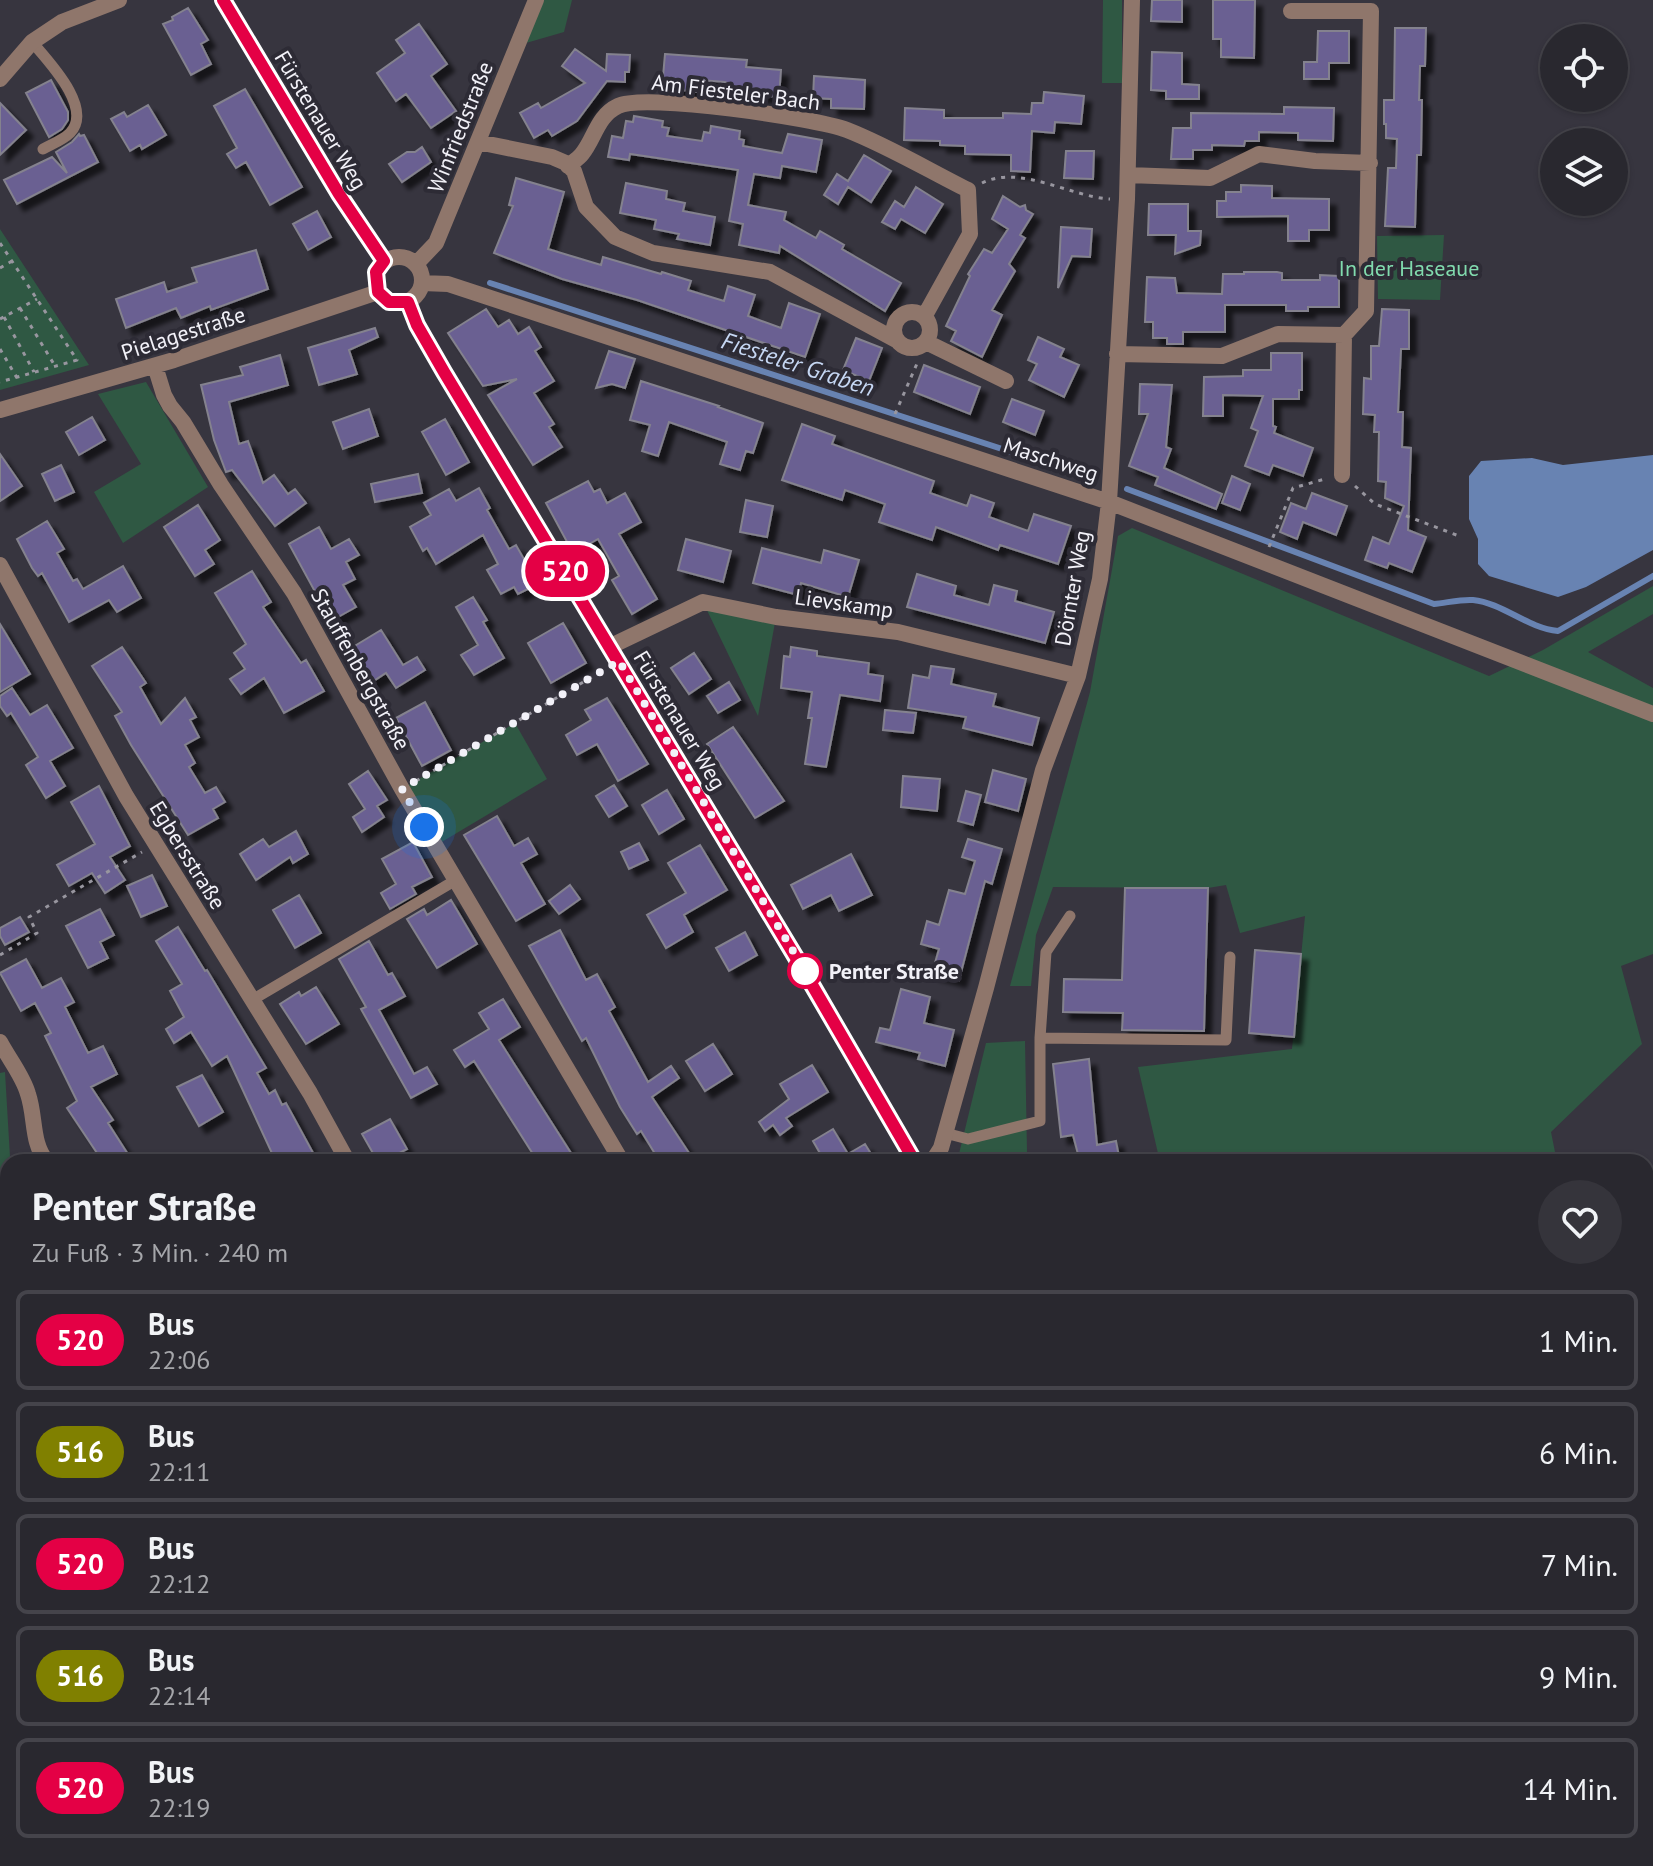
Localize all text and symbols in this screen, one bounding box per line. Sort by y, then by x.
map controls [1540,24,1628,216]
button: locate [1540,24,1628,112]
street label: Fürstenauer Weg [268,45,374,195]
street label: Winfriedstraße [421,57,499,197]
street label: Am Fiesteler Bach [650,68,822,116]
button: layers [1540,128,1628,216]
park label: In der Haseaue [1339,254,1479,282]
street label: Pielagestraße [117,300,249,366]
water label: Fiesteler Graben [718,325,878,403]
street label: Maschweg [1000,431,1102,487]
street label: Dörnter Weg [1048,528,1096,648]
line badge: 520 [519,545,611,597]
text: 520 [541,552,589,589]
street label: Lievskamp [793,582,895,624]
street label: Stauffenbergstraße [305,583,417,755]
street label: Fürstenauer Weg [627,645,733,795]
street label: Egbersstraße [144,796,232,914]
your location [404,807,444,847]
marker: Penter Straße [788,954,822,988]
place label: Penter Straße [829,957,959,985]
button: heart [1538,1180,1622,1264]
text: Penter Straße [32,1181,257,1230]
text: Zu Fuß · 3 Min. · 240 m [32,1236,288,1269]
text: Bus [148,1304,195,1343]
text: 520 [56,1321,104,1358]
text: 1 Min. [1539,1321,1618,1360]
text: 22:06 [148,1343,210,1376]
text: Bus [148,1416,195,1455]
text: 516 [56,1433,104,1470]
text: 6 Min. [1539,1433,1618,1472]
text: 22:11 [148,1455,210,1488]
text: Bus [148,1528,195,1567]
text: 520 [56,1545,104,1582]
text: 7 Min. [1541,1545,1618,1584]
text: 22:12 [148,1567,210,1600]
text: Bus [148,1640,195,1679]
text: 516 [56,1657,104,1694]
text: 9 Min. [1539,1657,1618,1696]
text: 22:14 [148,1679,210,1712]
text: Bus [148,1752,195,1791]
text: 520 [56,1769,104,1806]
text: 14 Min. [1523,1769,1618,1808]
text: 22:19 [148,1791,210,1824]

